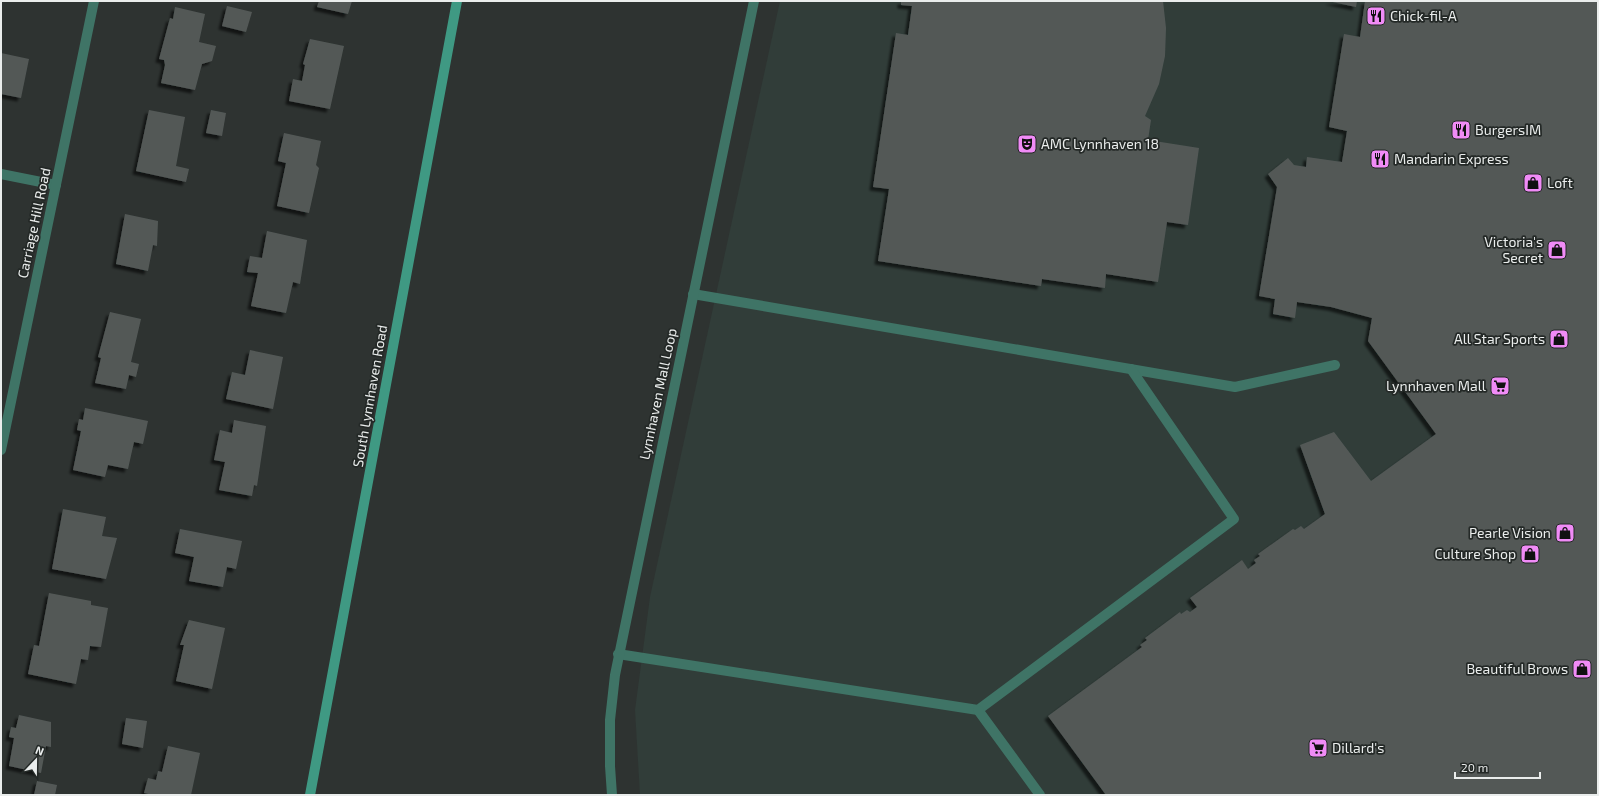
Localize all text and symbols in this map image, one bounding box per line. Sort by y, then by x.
restaurant icon: Chick-fil-A [1365,5,1387,27]
place label: Chick-fil-A [1390,7,1457,24]
restaurant icon: BurgersIM [1450,119,1472,141]
place label: BurgersIM [1475,121,1541,138]
theatre icon: AMC Lynnhaven 18 [1016,133,1038,155]
place label: AMC Lynnhaven 18 [1041,135,1159,152]
restaurant icon: Mandarin Express [1369,148,1391,170]
place label: Mandarin Express [1394,150,1509,167]
street label: Carriage Hill Road [13,166,54,280]
shop icon: Loft [1522,172,1544,194]
place label: Loft [1547,174,1573,191]
place label: Victoria's Secret [1484,233,1543,266]
shop icon: Victoria's Secret [1546,239,1568,261]
street label: South Lynnhaven Road [349,323,390,469]
street label: Lynnhaven Mall Loop [635,327,680,461]
shop icon: All Star Sports [1548,328,1570,350]
place label: All Star Sports [1454,330,1545,347]
supermarket icon: Lynnhaven Mall [1489,375,1511,397]
place label: Lynnhaven Mall [1386,377,1487,394]
shop icon: Pearle Vision [1554,522,1576,544]
place label: Pearle Vision [1469,524,1551,541]
shop icon: Culture Shop [1519,543,1541,565]
place label: Culture Shop [1435,545,1516,562]
shop icon: Beautiful Brows [1571,658,1593,680]
place label: Beautiful Brows [1466,660,1568,677]
supermarket icon: Dillard's [1307,737,1329,759]
place label: Dillard's [1332,739,1384,756]
north arrow [16,740,56,780]
text: N [34,743,46,758]
scale bar [1455,754,1540,780]
text: 20 m [1461,760,1488,774]

